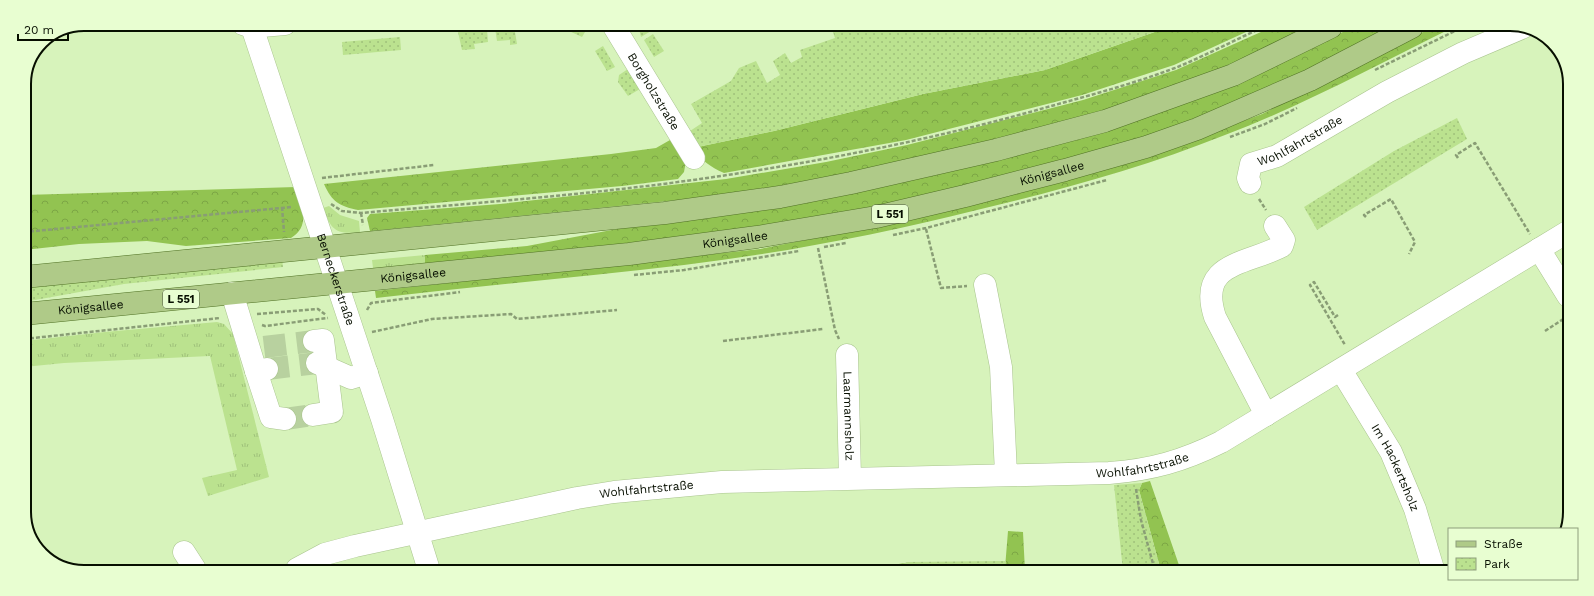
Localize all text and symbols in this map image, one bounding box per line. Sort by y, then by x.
scale bar [18,16,68,42]
text: 20 m [24,23,54,37]
street label: Borgholzstraße [625,50,682,133]
street label: Wohlfahrtstraße [1256,112,1345,169]
street label: Königsallee [1018,158,1086,188]
road number: L 551 [872,205,908,223]
street label: Königsallee [701,228,769,251]
street label: Berneckerstraße [314,232,358,327]
street label: Königsallee [380,265,447,286]
road number: L 551 [163,290,199,308]
street label: Königsallee [57,297,124,318]
street label: Laarmannsholz [840,371,857,461]
street label: Im Hackertsholz [1368,421,1422,513]
street label: Wohlfahrtstraße [1095,450,1191,480]
street label: Wohlfahrtstraße [598,478,694,501]
legend [1448,528,1578,580]
text: Straße [1484,537,1523,551]
text: Park [1484,557,1510,571]

